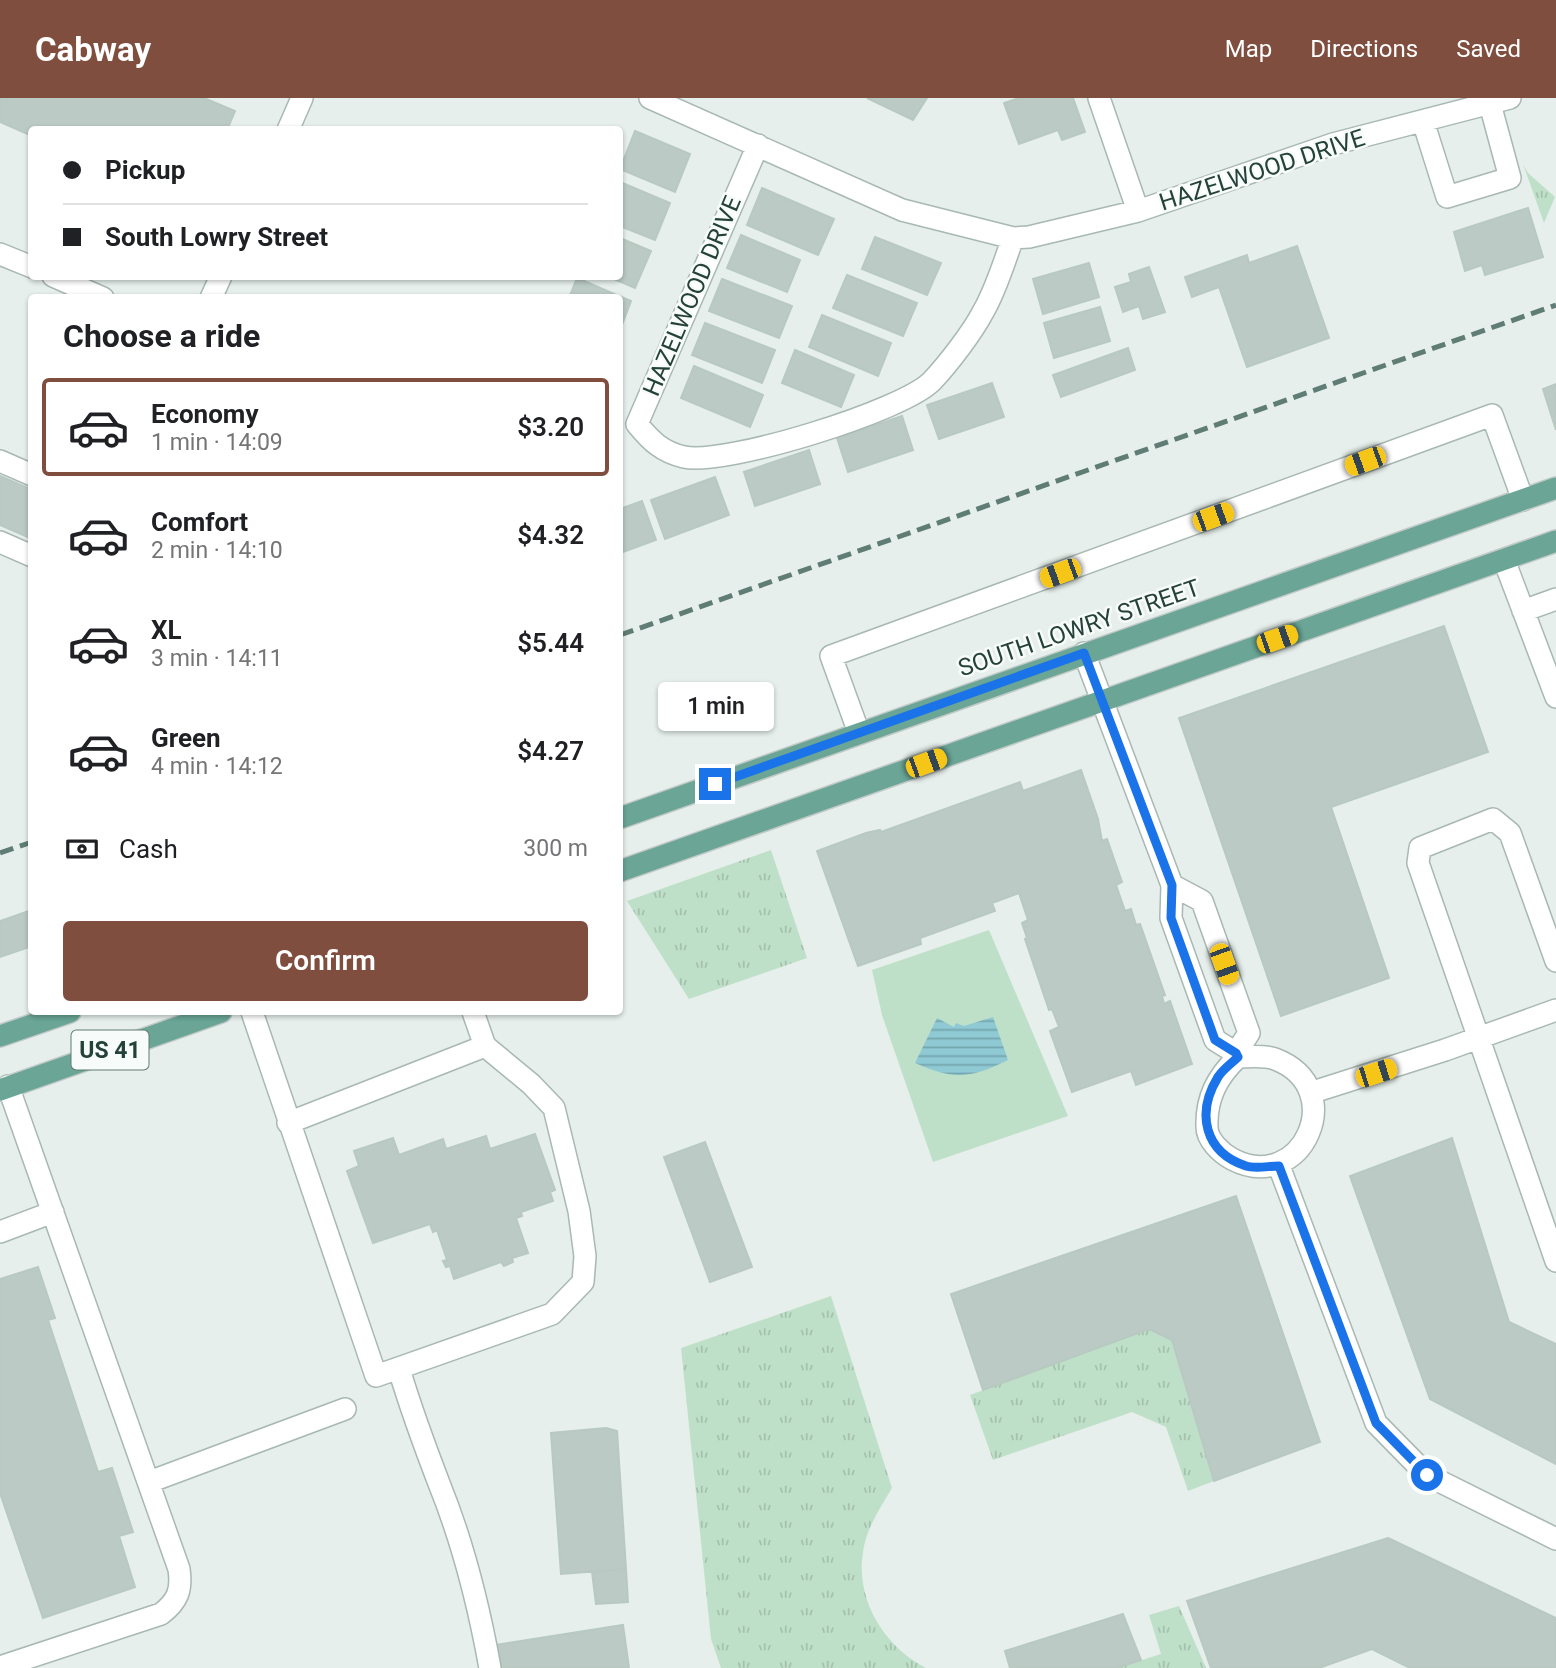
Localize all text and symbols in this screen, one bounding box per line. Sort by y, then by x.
text: Cabway [35,30,151,69]
text: Map [1225,35,1272,63]
text: Directions [1310,35,1418,63]
text: Saved [1456,35,1521,63]
street label: HAZELWOOD DRIVE [1156,124,1368,216]
text: Pickup [105,155,185,185]
street label: HAZELWOOD DRIVE [637,192,747,400]
text: South Lowry Street [105,222,328,252]
text: Choose a ride [63,317,260,355]
icon: car [67,396,130,459]
text: Economy [151,399,258,429]
text: $3.20 [517,412,584,442]
text: 1 min · 14:09 [151,429,283,456]
car [1342,444,1389,478]
car [1190,500,1237,534]
icon: car [67,504,130,567]
text: Comfort [151,507,248,537]
text: $4.32 [517,520,584,550]
text: 2 min · 14:10 [151,537,283,564]
car [1037,556,1084,590]
street label: SOUTH LOWRY STREET [955,573,1203,683]
icon: car [67,612,130,675]
text: XL [151,615,182,645]
car [1254,622,1301,656]
text: $5.44 [517,628,584,658]
text: 3 min · 14:11 [151,645,283,672]
callout: 1 min [657,682,773,732]
text: 1 min [687,693,745,720]
icon: car [67,720,130,783]
text: Green [151,723,221,753]
text: $4.27 [517,736,584,766]
car [903,746,950,780]
text: 4 min · 14:12 [151,753,283,780]
route end [699,768,731,800]
icon: cash [63,830,101,868]
text: Cash [119,834,178,864]
text: 300 m [523,835,588,862]
button: Confirm [63,921,588,1001]
car [1207,941,1242,987]
road number: US 41 [72,1030,148,1070]
car [1353,1057,1400,1089]
route start [1411,1459,1443,1491]

